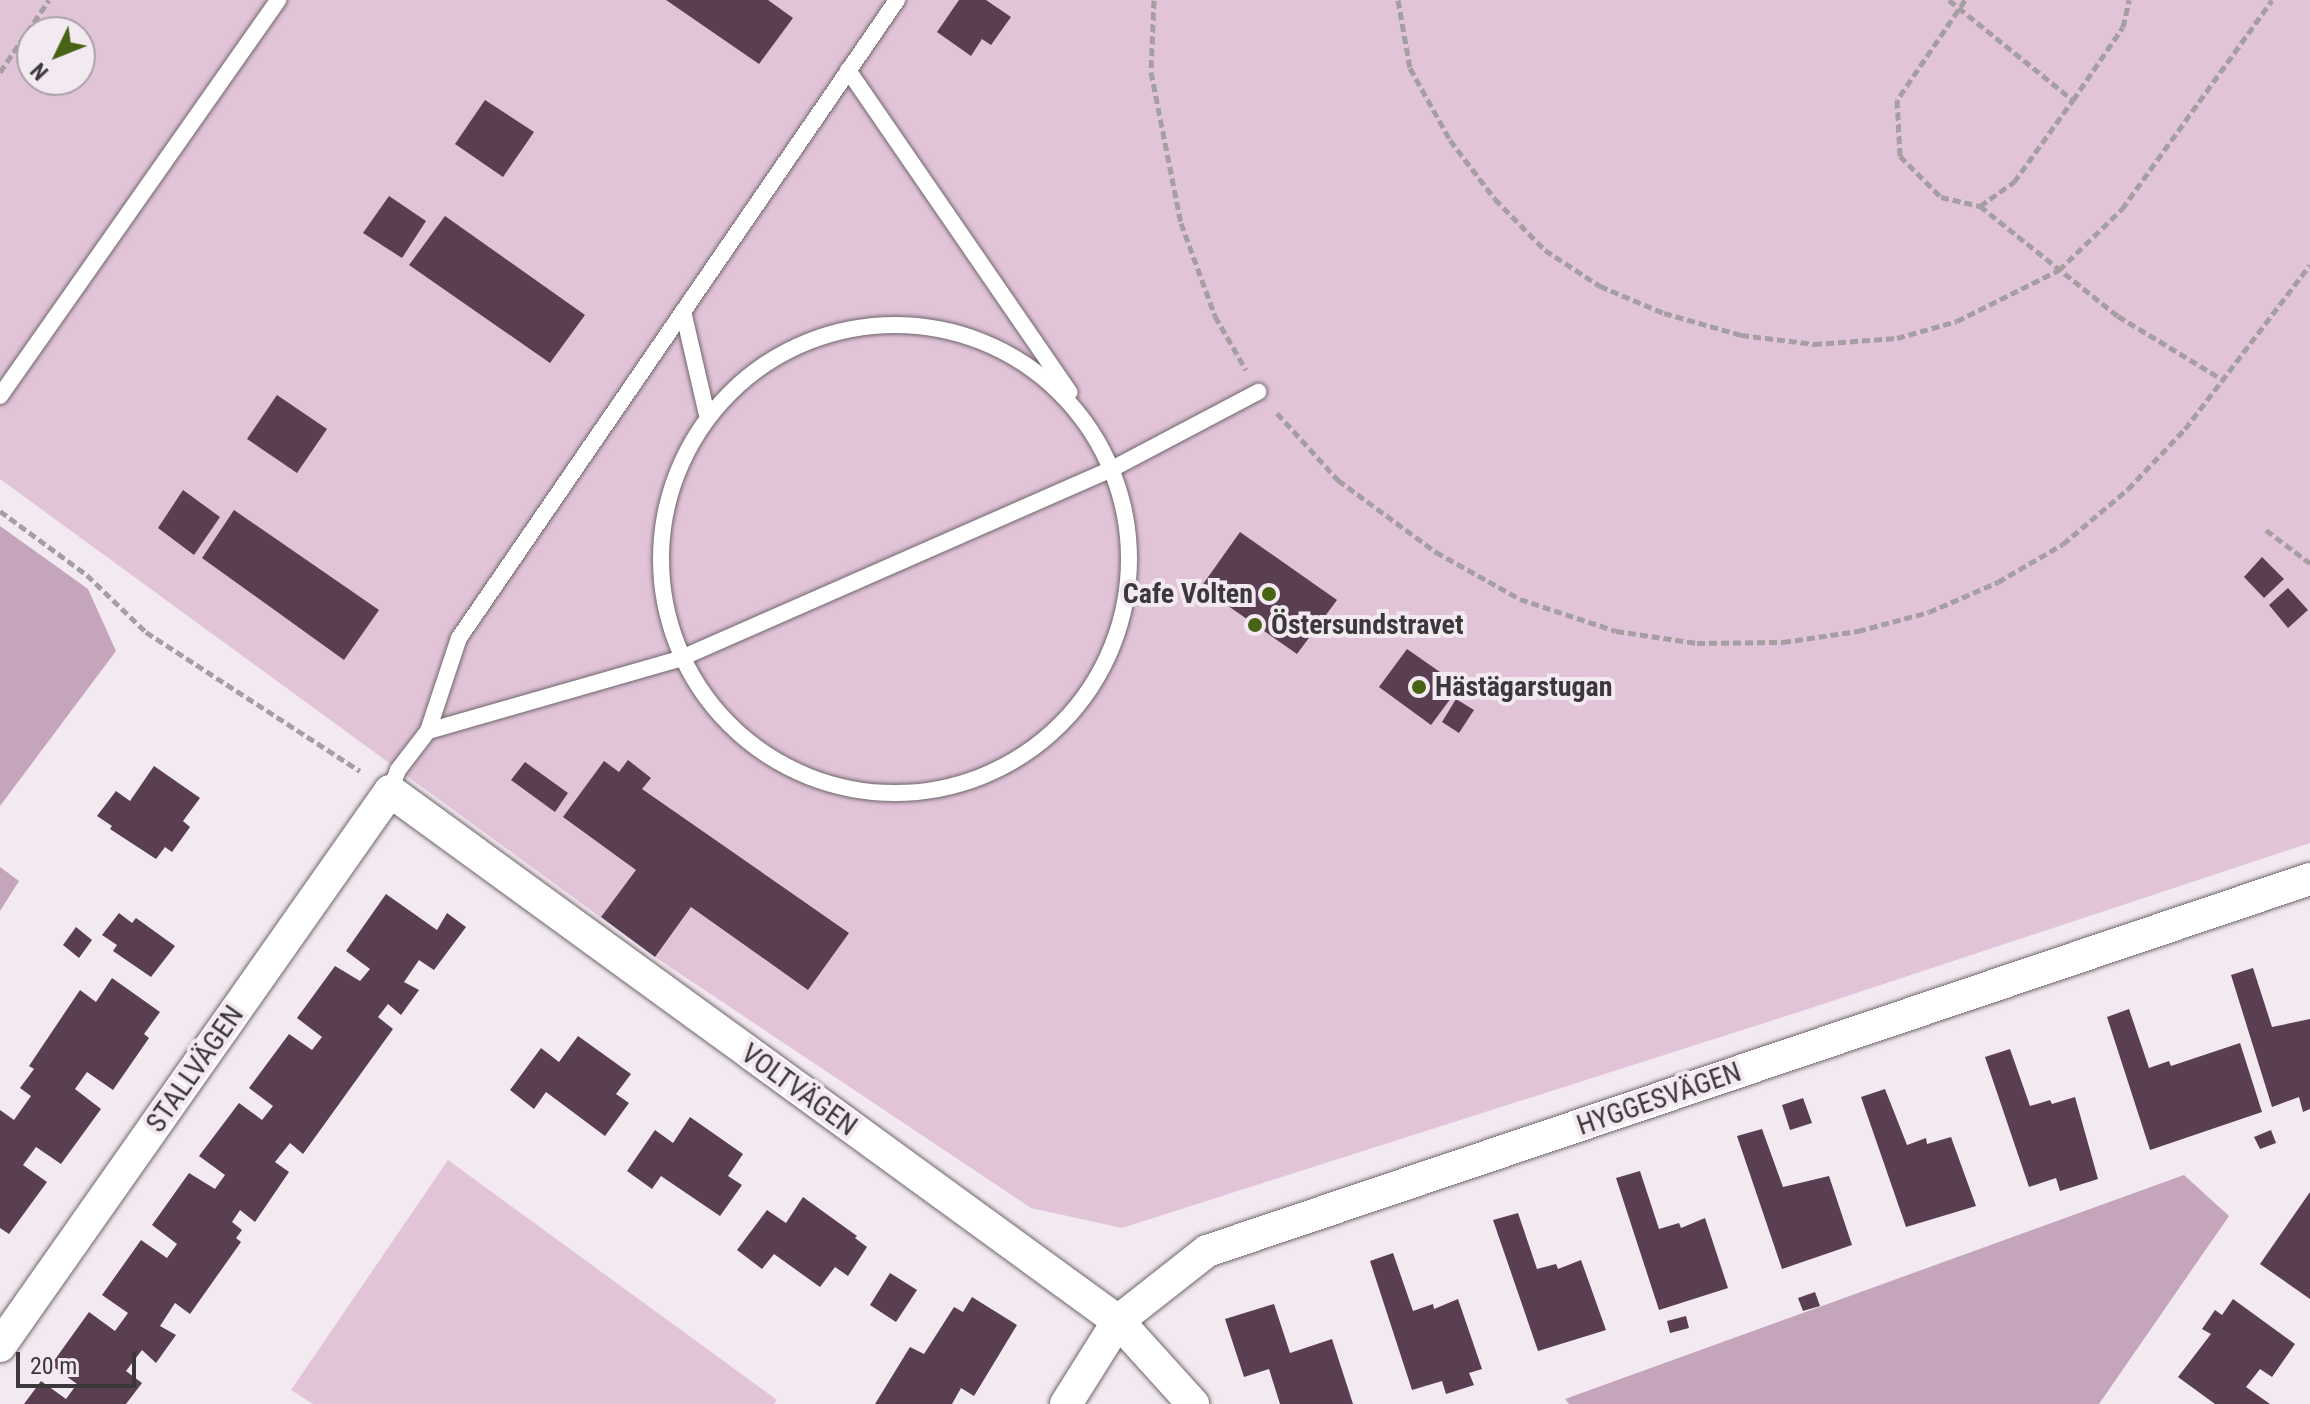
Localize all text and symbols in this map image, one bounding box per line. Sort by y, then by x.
north arrow [16,16,96,96]
text: N [26,58,53,85]
place label: Cafe Volten [1123,577,1253,611]
marker: Cafe Volten [1260,585,1278,603]
place label: Östersundstravet [1271,608,1464,642]
marker: Östersundstravet [1246,616,1264,634]
place label: Hästägarstugan [1435,670,1613,704]
marker: Hästägarstugan [1410,678,1428,696]
street label: STALLVÄGEN [139,999,251,1139]
street label: VOLTVÄGEN [734,1037,864,1143]
street label: HYGGESVÄGEN [1573,1055,1745,1143]
scale bar [20,1336,140,1386]
text: 20 m [30,1352,77,1380]

